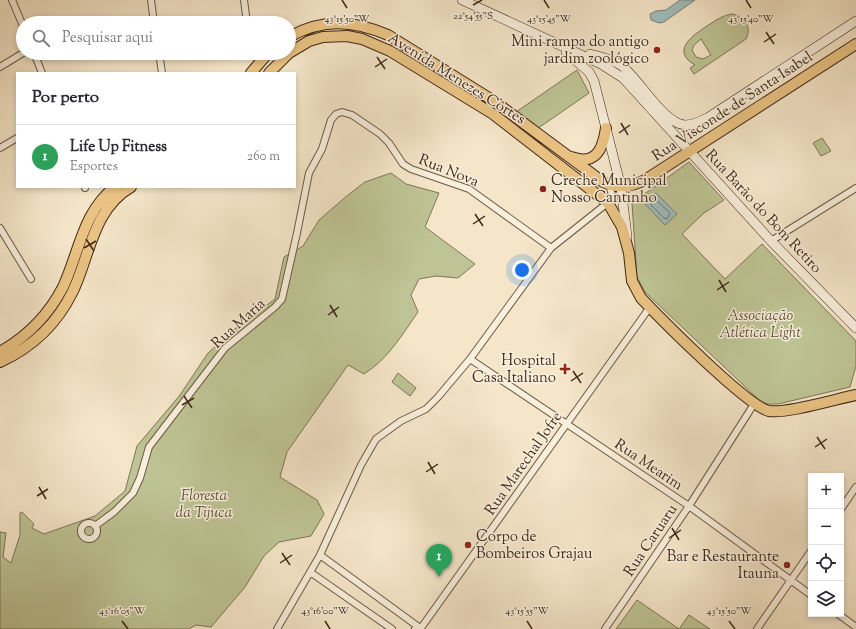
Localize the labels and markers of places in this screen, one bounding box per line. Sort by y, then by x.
place label: Mini rampa do antigo jardim zoológico [511,32,649,70]
marker: Mini rampa do antigo jardim zoológico [652,45,662,55]
place label: Creche Municipal Nosso Cantinho [551,171,667,209]
marker: Creche Municipal Nosso Cantinho [538,184,548,194]
place label: Hospital Casa Italiano [472,351,556,389]
marker: Hospital Casa Italiano [559,363,571,375]
place label: Corpo de Bombeiros Grajau [476,527,593,565]
marker: Corpo de Bombeiros Grajau [463,540,473,550]
pin: 1 [426,544,452,577]
place label: Bar e Restaurante Itauna [667,547,779,585]
marker: Bar e Restaurante Itauna [782,560,792,570]

